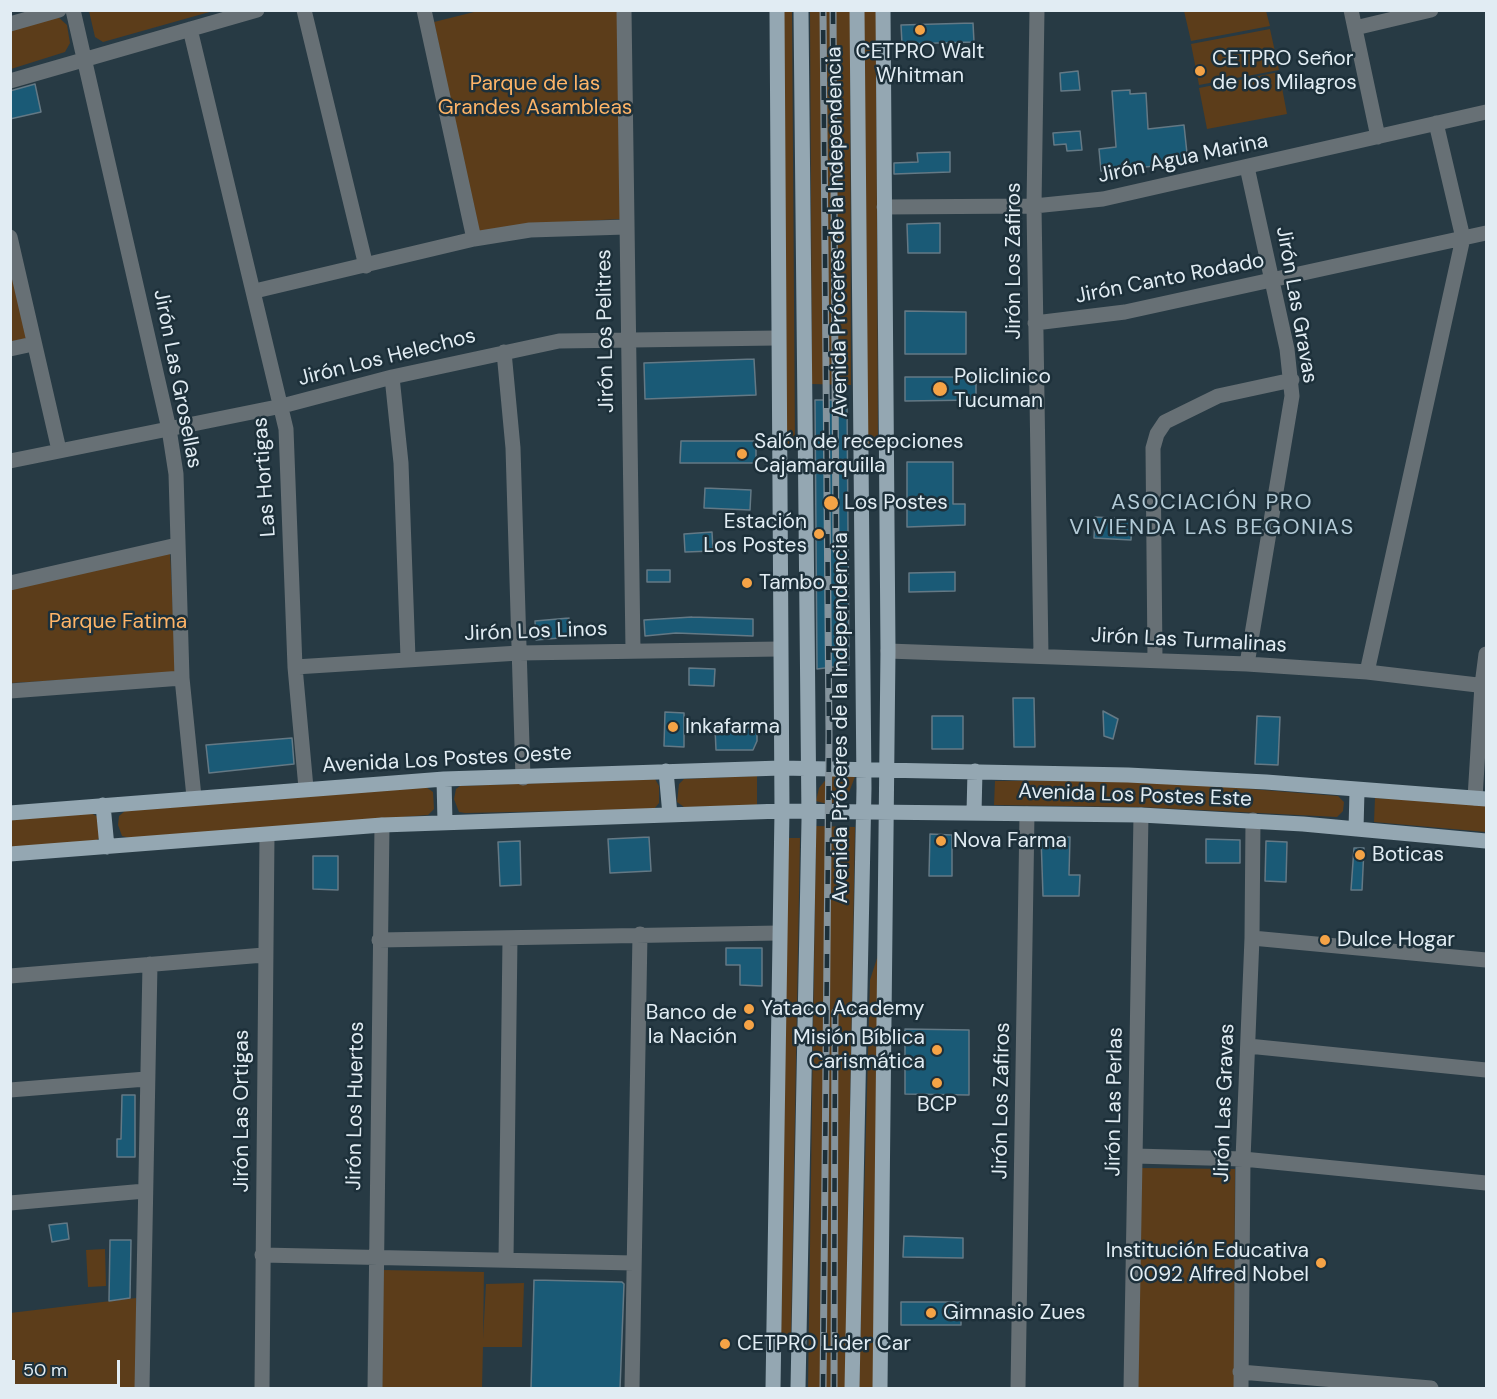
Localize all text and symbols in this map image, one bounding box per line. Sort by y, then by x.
marker: CETPRO Walt Whitman [913,23,927,37]
place label: CETPRO Walt Whitman [856,39,984,89]
street label: Avenida Próceres de la Independencia [822,46,854,418]
place label: CETPRO Señor de los Milagros [1212,46,1357,96]
marker: CETPRO Señor de los Milagros [1193,64,1207,78]
park label: Parque de las Grandes Asambleas [438,71,632,121]
street label: Jirón Agua Marina [1096,129,1270,189]
street label: Jirón Los Zafiros [1001,182,1027,340]
street label: Jirón Las Gravas [1270,225,1322,385]
street label: Jirón Canto Rodado [1073,248,1267,310]
street label: Jirón Los Pelitres [592,249,620,413]
street label: Jirón Las Grosellas [147,288,207,470]
street label: Jirón Los Helechos [296,324,478,392]
place label: Policlinico Tucuman [954,364,1051,414]
marker: Policlinico Tucuman [931,380,949,398]
street label: Las Hortigas [248,416,282,538]
place label: Salón de recepciones Cajamarquilla [754,429,963,479]
marker: Salón de recepciones Cajamarquilla [735,447,749,461]
place label: Los Postes [844,490,948,516]
district label: ASOCIACIÓN PRO VIVIENDA LAS BEGONIAS [1069,490,1355,542]
marker: Los Postes [822,494,840,512]
place label: Estación Los Postes [703,509,807,559]
marker: Estación Los Postes [812,527,826,541]
street label: Avenida Próceres de la Independencia [828,532,854,904]
place label: Tambo [759,570,825,596]
marker: Tambo [740,576,754,590]
park label: Parque Fatima [49,609,187,635]
street label: Jirón Los Linos [464,617,608,647]
street label: Jirón Las Turmalinas [1090,623,1288,659]
place label: Inkafarma [685,714,780,740]
marker: Inkafarma [666,720,680,734]
street label: Avenida Los Postes Oeste [321,741,573,779]
street label: Avenida Los Postes Este [1018,779,1252,813]
place label: Nova Farma [953,828,1067,854]
marker: Nova Farma [934,834,948,848]
place label: Boticas [1372,842,1444,868]
marker: Boticas [1353,848,1367,862]
place label: Dulce Hogar [1337,927,1455,953]
marker: Dulce Hogar [1318,933,1332,947]
place label: Yataco Academy [761,996,924,1022]
place label: Banco de la Nación [646,1000,737,1050]
marker: Yataco Academy [742,1002,756,1016]
marker: Banco de la Nación [742,1018,756,1032]
street label: Jirón Los Huertos [342,1021,370,1191]
street label: Jirón Los Zafiros [988,1022,1016,1180]
street label: Jirón Las Gravas [1210,1023,1240,1183]
place label: Misión Bíblica Carismática [793,1025,925,1075]
street label: Jirón Las Perlas [1101,1027,1129,1177]
street label: Jirón Las Ortigas [229,1030,255,1192]
marker: Misión Bíblica Carismática [930,1043,944,1057]
marker: BCP [930,1076,944,1090]
place label: BCP [917,1092,957,1118]
place label: Institución Educativa 0092 Alfred Nobel [1106,1238,1309,1288]
marker: Institución Educativa 0092 Alfred Nobel [1314,1256,1328,1270]
place label: Gimnasio Zues [943,1300,1086,1326]
marker: Gimnasio Zues [924,1306,938,1320]
place label: CETPRO Lider Car [737,1331,911,1357]
marker: CETPRO Lider Car [718,1337,732,1351]
scale bar [15,1348,123,1386]
text: 50 m [23,1358,67,1382]

